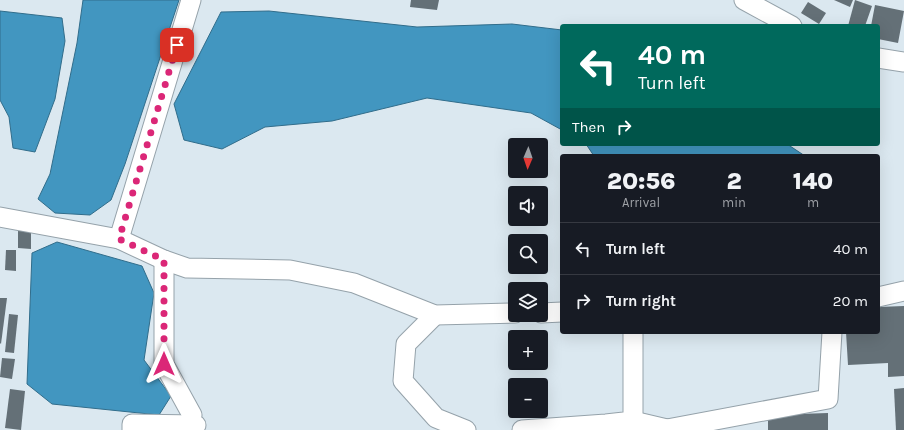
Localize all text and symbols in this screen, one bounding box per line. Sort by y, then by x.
pin [160,28,194,62]
icon: arrive [166,34,188,56]
text: 40 m [638,38,706,71]
icon: left [572,40,624,92]
text: Turn left [638,72,706,94]
icon: right [613,116,635,138]
text: Then [572,118,605,136]
north arrow [508,138,548,178]
map controls [508,138,548,418]
text: 20:56 [607,167,675,195]
text: 2 [726,167,742,195]
text: 140 [793,167,833,195]
button: sound [508,186,548,226]
text: Arrival [622,195,660,210]
text: min [722,195,746,210]
text: m [807,195,819,210]
button: search [508,234,548,274]
icon: left [572,238,594,260]
text: Turn left [606,240,665,258]
text: 40 m [833,240,868,258]
button: layers [508,282,548,322]
icon: right [572,290,594,312]
text: Turn right [606,292,676,310]
text: 20 m [833,292,868,310]
button: + [508,330,548,370]
position arrow [143,343,185,385]
button: − [508,378,548,418]

